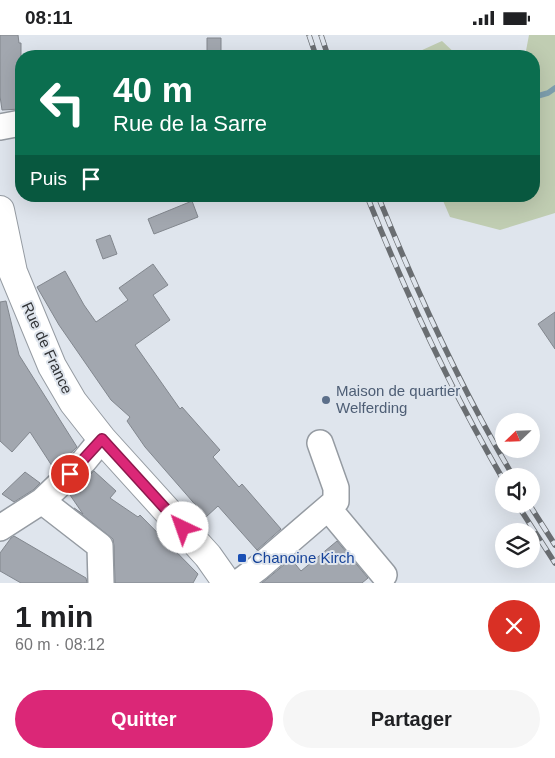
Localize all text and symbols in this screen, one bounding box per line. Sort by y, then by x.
text: 08:11 [25,7,73,28]
icon: left [30,70,95,135]
text: 40 m [113,70,193,109]
text: Rue de la Sarre [113,111,267,136]
icon: arrive [77,165,105,193]
text: Puis [30,168,67,189]
street label: Rue de France [19,299,76,396]
place label: Maison de quartier Welferding [336,382,460,416]
marker: Maison de quartier Welferding [320,394,332,406]
north arrow [495,413,540,457]
map controls [495,413,540,568]
pin [49,453,91,495]
icon: arrive [56,460,84,488]
button: sound [495,468,540,513]
position arrow [156,501,208,553]
button: layers [495,523,540,568]
place label: Chanoine Kirch [252,549,355,566]
marker: Chanoine Kirch [236,552,248,564]
text: 1 min [15,600,93,633]
button: close [488,600,540,652]
text: 60 m · 08:12 [15,636,105,653]
button: Quitter [15,690,273,748]
button: Partager [283,690,540,748]

